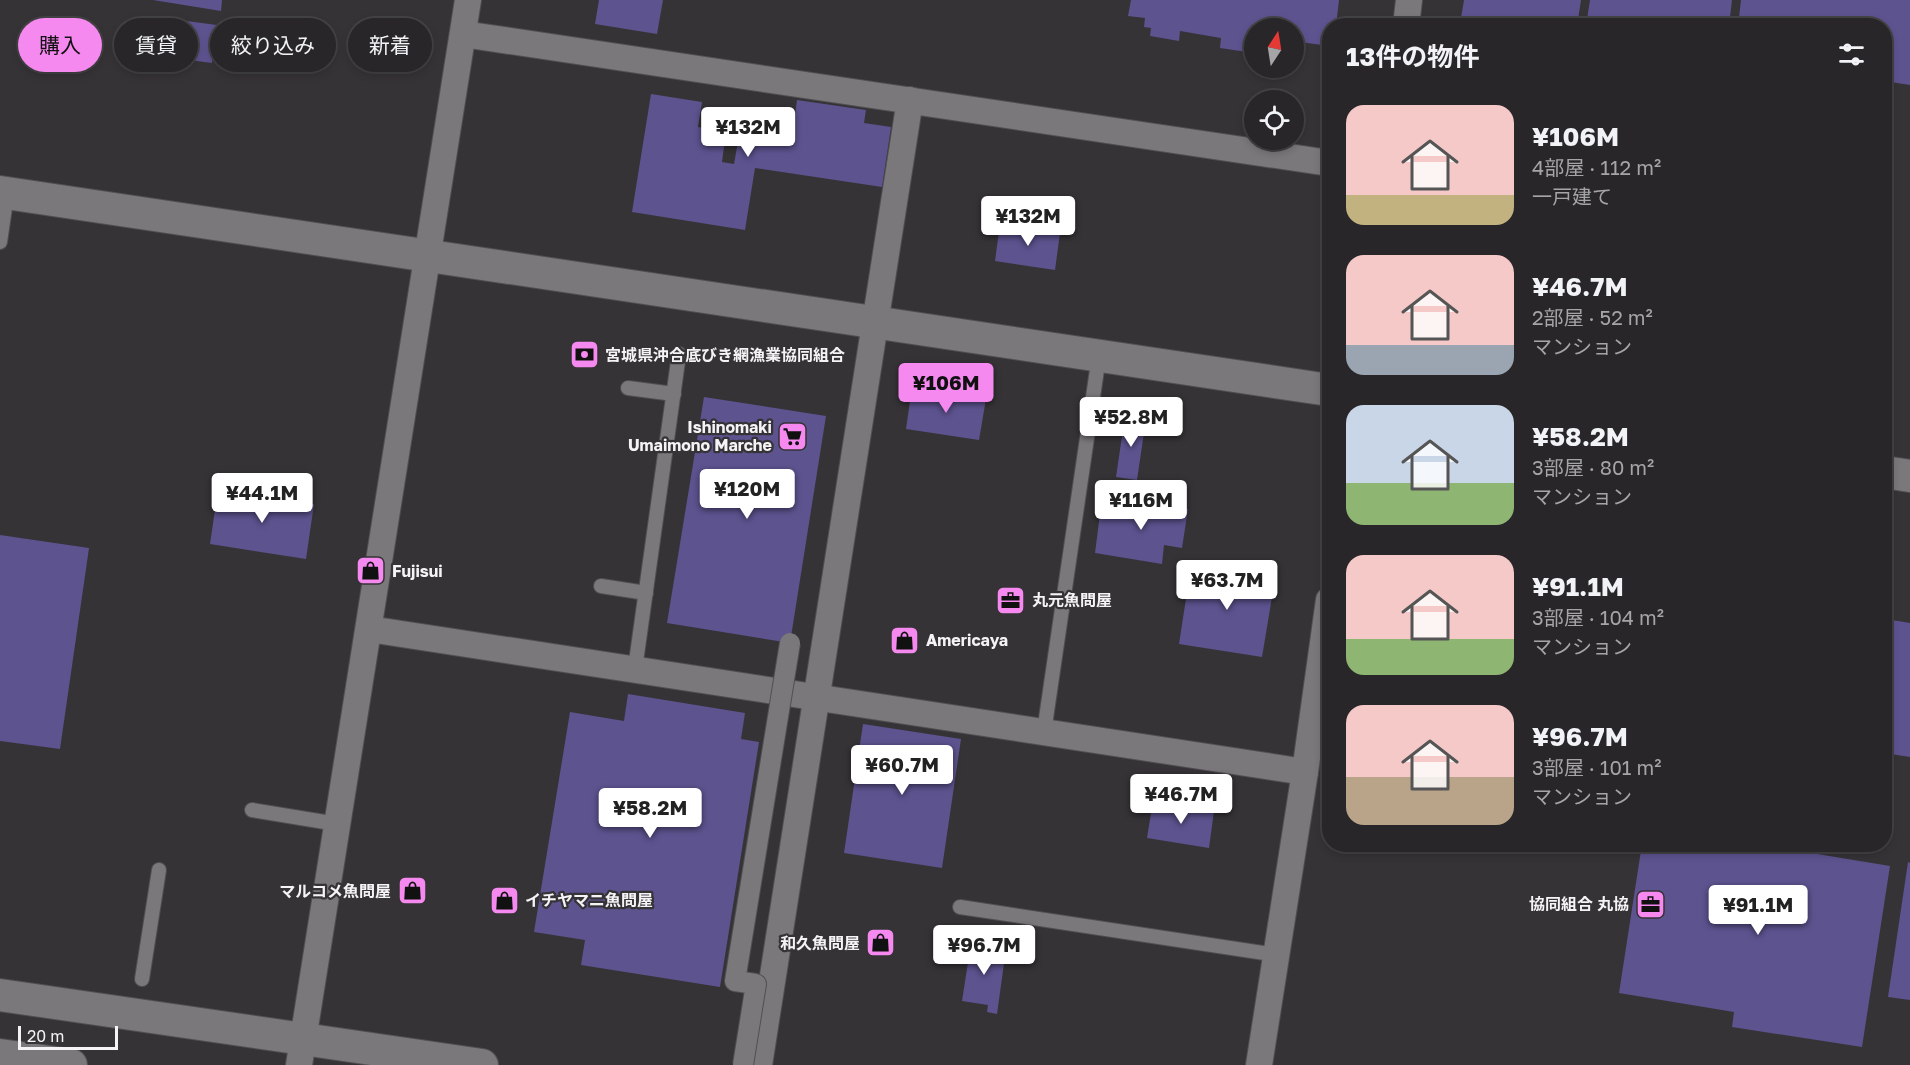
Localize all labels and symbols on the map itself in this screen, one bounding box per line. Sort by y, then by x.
north arrow [1244,18,1304,78]
pin: ¥132M [706,107,790,158]
pin: ¥132M [986,196,1070,247]
bank icon: 宮城県沖合底びき網漁業協同組合 [568,339,600,371]
place label: 宮城県沖合底びき網漁業協同組合 [605,345,845,365]
pin: ¥106M [904,363,988,414]
pin: ¥52.8M [1082,397,1180,448]
place label: Ishinomaki Umaimono Marche [628,417,772,455]
supermarket icon: Ishinomaki Umaimono Marche [777,420,809,452]
pin: ¥120M [705,469,789,520]
pin: ¥44.1M [213,473,311,524]
pin: ¥116M [1099,480,1183,531]
shop icon: Fujisui [355,555,387,587]
pin: ¥63.7M [1178,560,1276,611]
place label: Fujisui [392,561,443,581]
office icon: 丸元魚問屋 [995,584,1027,616]
place label: 丸元魚問屋 [1032,590,1112,610]
shop icon: Americaya [889,624,921,656]
place label: Americaya [926,630,1008,650]
pin: ¥60.7M [853,745,951,796]
pin: ¥46.7M [1132,774,1230,825]
pin: ¥58.2M [601,788,699,839]
shop icon: マルコメ魚問屋 [396,875,428,907]
place label: マルコメ魚問屋 [279,881,391,901]
shop icon: イチヤマニ魚問屋 [488,884,520,916]
pin: ¥91.1M [1709,885,1807,936]
office icon: 協同組合 丸協 [1634,888,1666,920]
place label: イチヤマニ魚問屋 [525,890,653,910]
place label: 協同組合 丸協 [1529,894,1629,914]
pin: ¥96.7M [935,925,1033,976]
shop icon: 和久魚問屋 [865,927,897,959]
place label: 和久魚問屋 [780,933,860,953]
scale bar [18,1023,118,1050]

